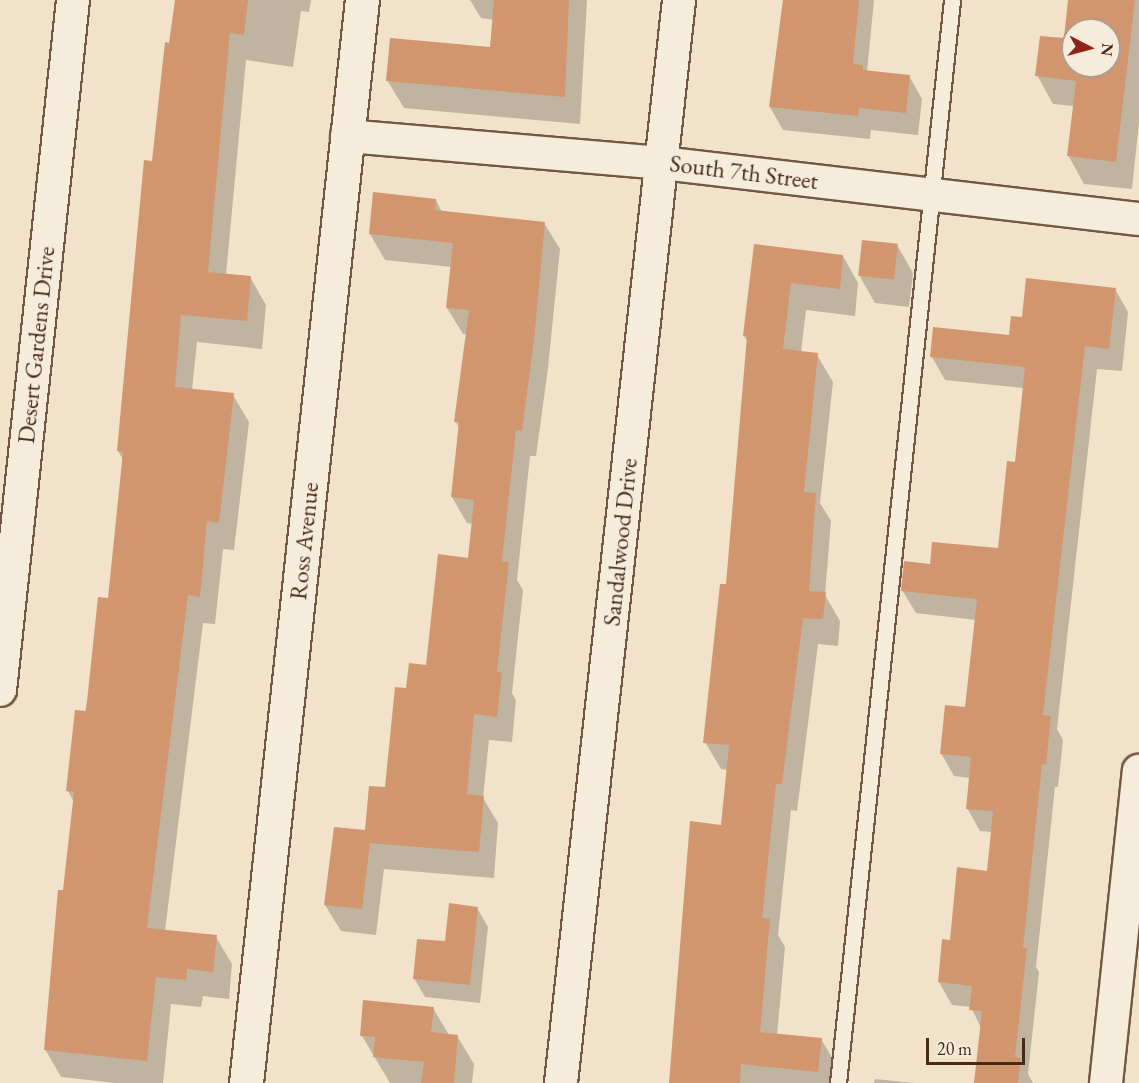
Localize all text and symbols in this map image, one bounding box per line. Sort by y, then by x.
north arrow [1061,18,1121,78]
text: N [1096,42,1119,57]
street label: South 7th Street [668,149,820,195]
street label: Desert Gardens Drive [11,245,61,445]
street label: Sandalwood Drive [597,457,643,627]
street label: Ross Avenue [284,481,324,601]
scale bar [929,1026,1028,1064]
text: 20 m [937,1037,972,1060]

